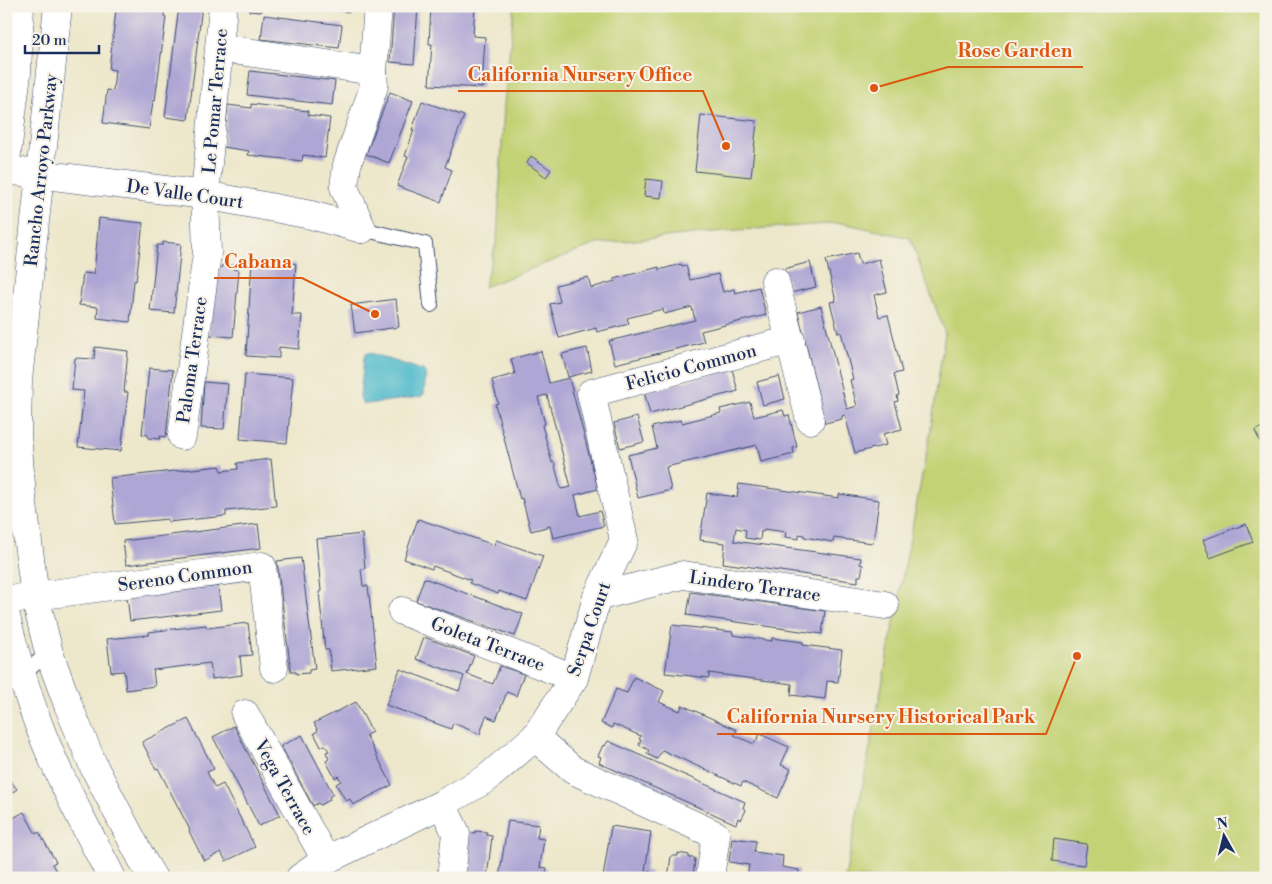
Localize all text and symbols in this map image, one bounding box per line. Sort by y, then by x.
scale bar [25,22,99,54]
street label: Le Pomar Terrace [198,28,233,175]
text: 20 m [32,31,67,50]
callout: Rose Garden [948,33,1083,67]
text: Rose Garden [957,39,1073,63]
callout: California Nursery Office [458,57,703,91]
text: California Nursery Office [468,63,692,87]
street label: Rancho Arroyo Parkway [20,72,63,268]
street label: De Valle Court [125,175,246,214]
callout: Cabana [214,244,302,278]
text: Cabana [224,250,293,274]
street label: Paloma Terrace [172,295,213,425]
street label: Felicio Common [623,339,759,396]
street label: Sereno Common [116,556,254,597]
street label: Lindero Terrace [688,566,822,607]
street label: Serpa Court [563,578,617,679]
street label: Goleta Terrace [427,612,548,677]
callout: California Nursery Historical Park [717,700,1046,734]
text: California Nursery Historical Park [727,705,1036,729]
street label: Vega Terrace [248,735,320,839]
north arrow [1200,812,1250,862]
text: N [1216,814,1229,834]

